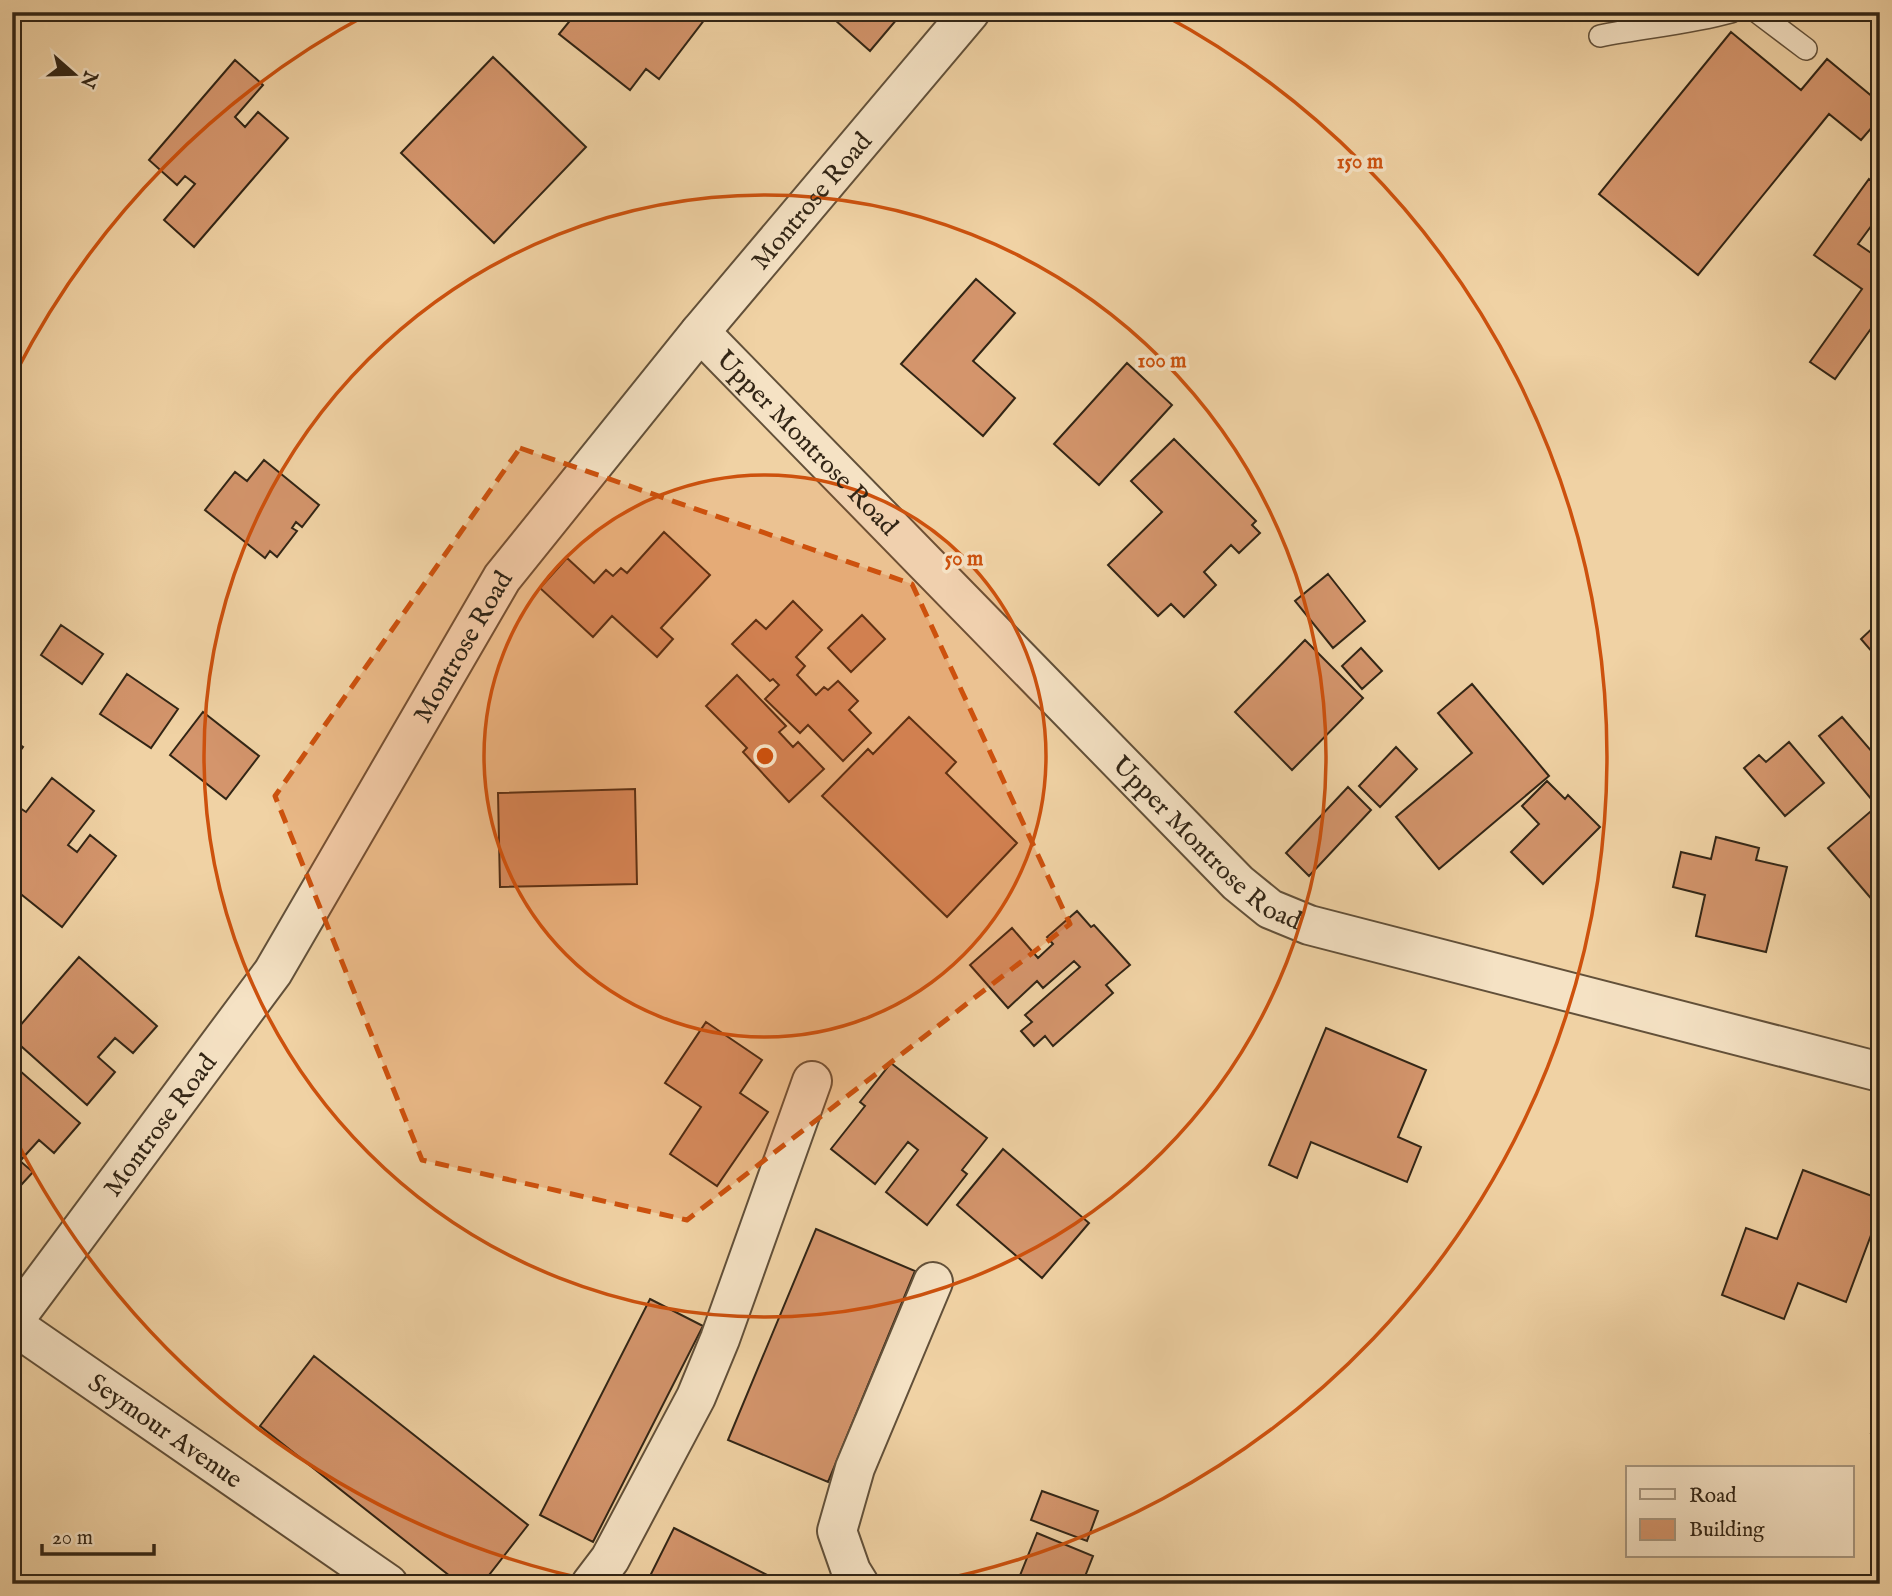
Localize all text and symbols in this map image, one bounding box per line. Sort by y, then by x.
north arrow [38,38,108,108]
text: N [74,66,103,91]
street label: Montrose Road [745,126,880,277]
text: 150 m [1337,149,1384,176]
street label: Upper Montrose Road [709,343,905,543]
text: 100 m [1137,348,1187,375]
text: 50 m [945,546,984,573]
street label: Montrose Road [407,565,521,729]
centre of rings [753,744,777,768]
street label: Upper Montrose Road [1105,749,1306,938]
street label: Montrose Road [97,1048,225,1204]
street label: Seymour Avenue [81,1367,249,1496]
legend [1626,1466,1854,1558]
text: Road [1689,1483,1737,1510]
scale bar [42,1512,154,1556]
text: Building [1689,1517,1765,1544]
text: 20 m [52,1525,93,1552]

